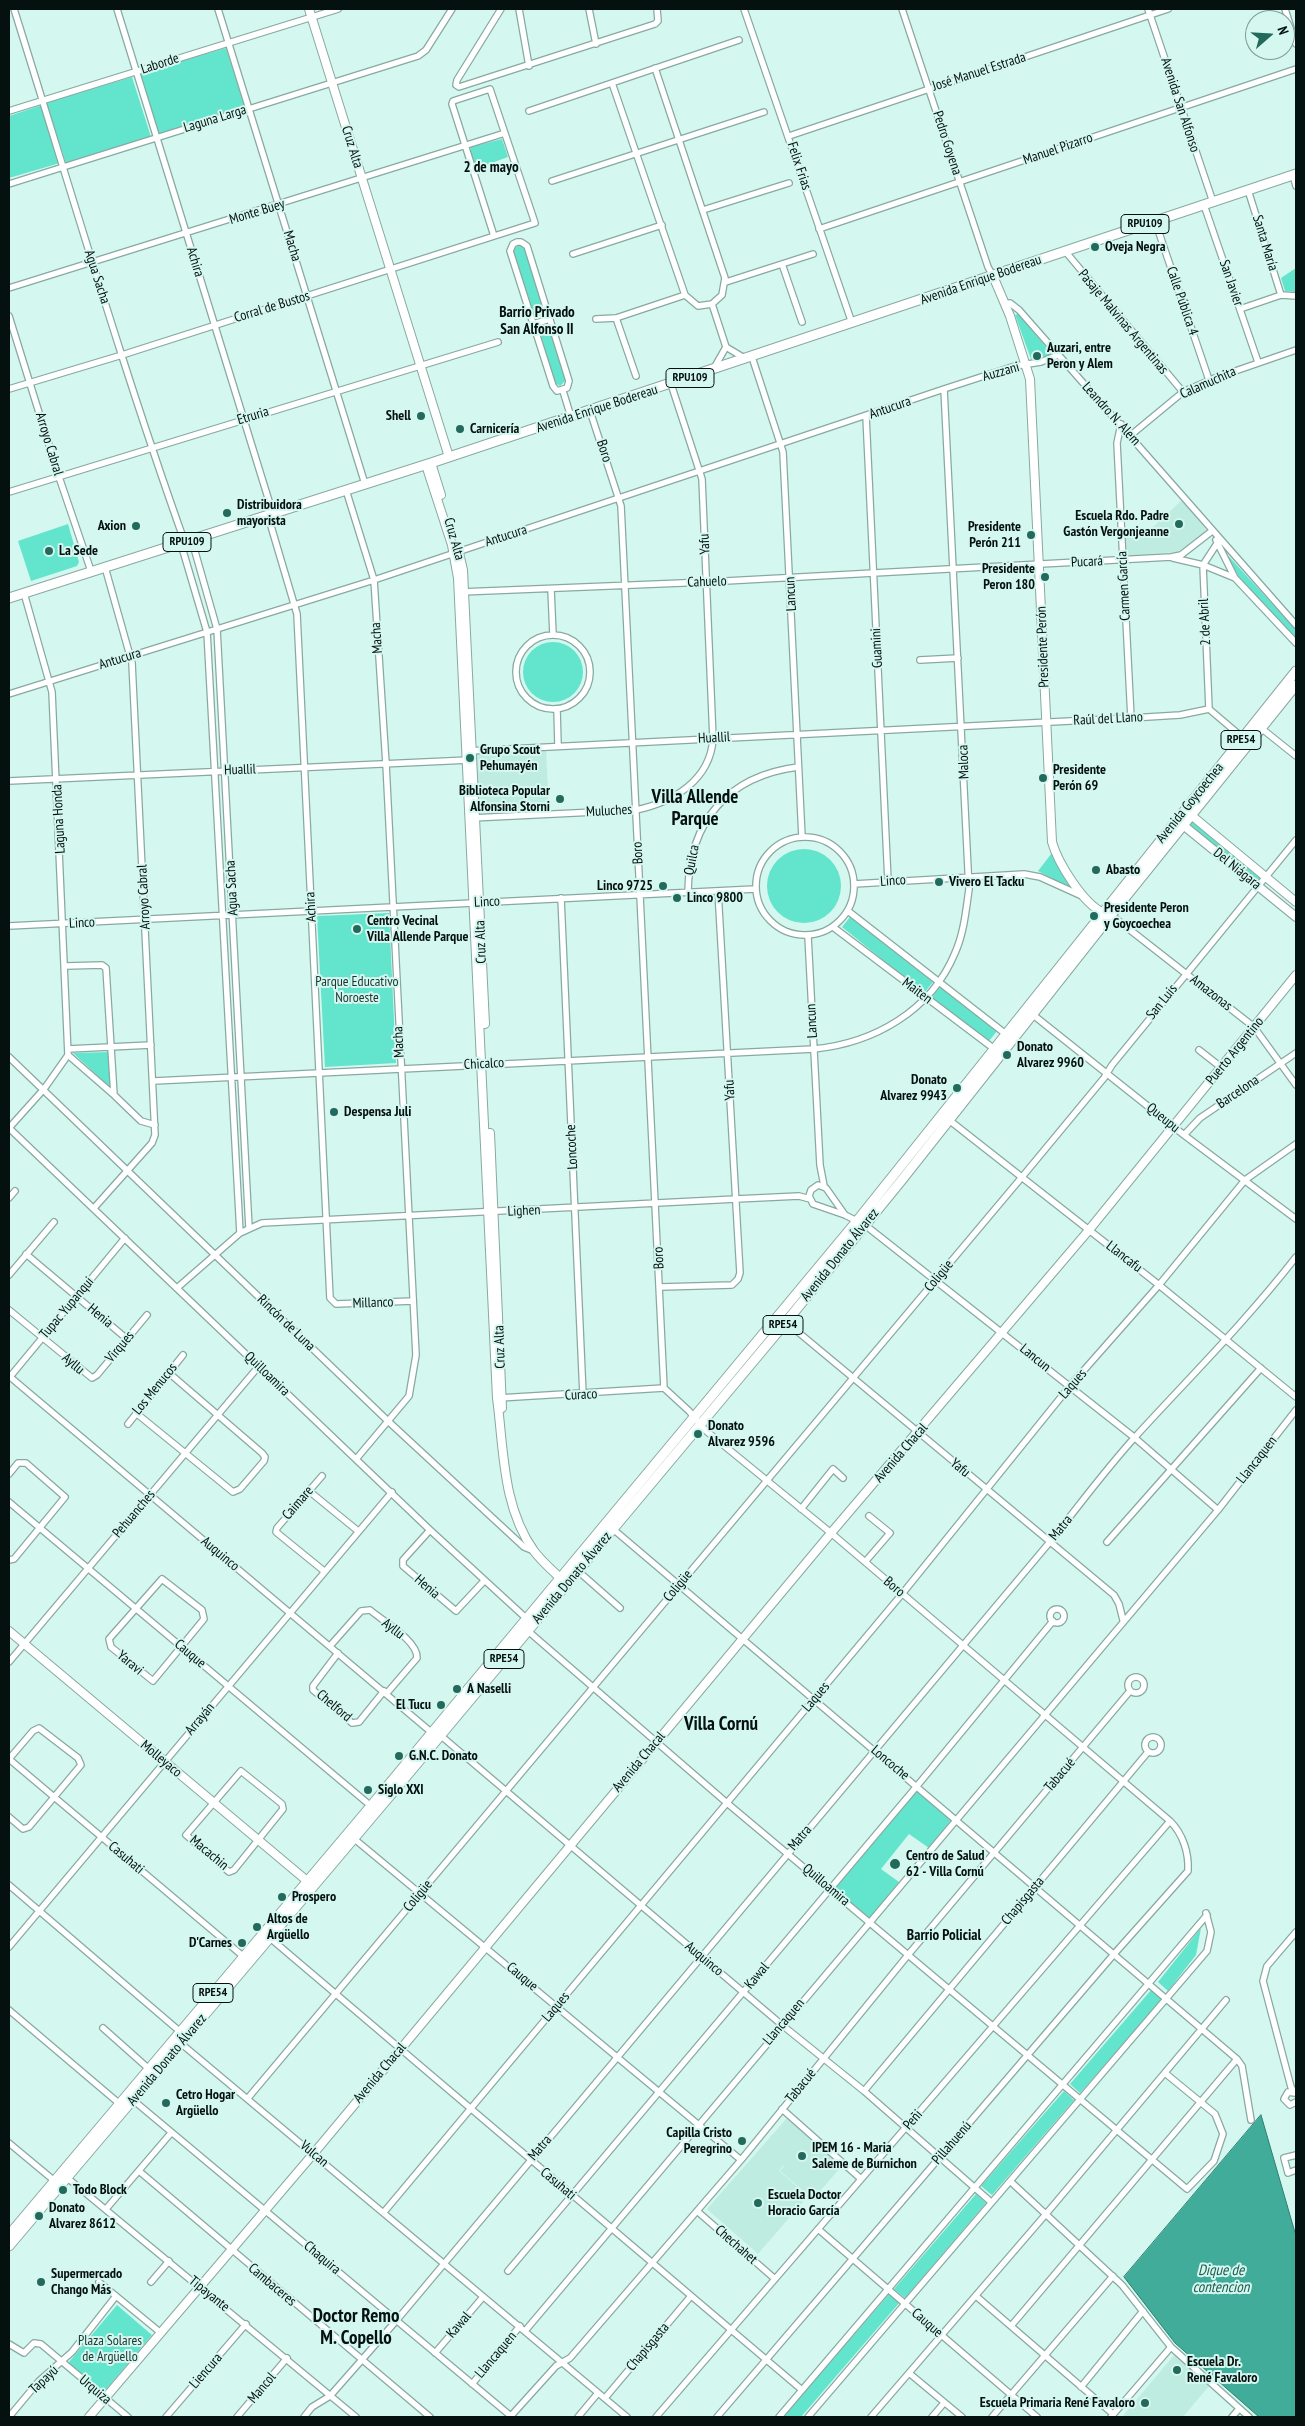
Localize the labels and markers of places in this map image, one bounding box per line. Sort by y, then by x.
place label: Oveja Negra [1105,239,1166,255]
marker: Oveja Negra [1089,241,1101,253]
place label: Auzari, entre Peron y Alem [1047,340,1113,372]
marker: Auzari, entre Peron y Alem [1031,350,1043,362]
place label: Shell [386,408,411,424]
marker: Shell [415,410,427,422]
place label: Carnicería [470,421,519,437]
marker: Carnicería [454,423,466,435]
place label: Distribuidora mayorista [237,497,302,530]
marker: Distribuidora mayorista [221,507,233,519]
place label: Escuela Rdo. Padre Gastón Vergonjeanne [1063,508,1169,540]
place label: Axion [98,518,126,534]
marker: Escuela Rdo. Padre Gastón Vergonjeanne [1173,518,1185,530]
place label: Presidente Perón 211 [968,519,1021,552]
marker: Axion [130,520,142,532]
marker: Presidente Perón 211 [1025,529,1037,541]
place label: La Sede [59,543,98,559]
marker: La Sede [43,545,55,557]
place label: Presidente Peron 180 [982,561,1035,594]
marker: Presidente Peron 180 [1039,571,1051,583]
place label: Grupo Scout Pehumayén [480,742,540,774]
marker: Grupo Scout Pehumayén [464,752,476,764]
place label: Presidente Perón 69 [1053,762,1106,794]
marker: Presidente Perón 69 [1037,772,1049,784]
place label: Biblioteca Popular Alfonsina Storni [459,783,550,816]
marker: Biblioteca Popular Alfonsina Storni [554,793,566,805]
place label: Abasto [1106,862,1140,878]
marker: Abasto [1090,864,1102,876]
place label: Vivero El Tacku [949,874,1024,890]
marker: Vivero El Tacku [933,876,945,888]
place label: Linco 9725 [597,878,653,894]
marker: Linco 9725 [657,880,669,892]
place label: Linco 9800 [687,890,743,906]
marker: Linco 9800 [671,892,683,904]
place label: Presidente Peron y Goycoechea [1104,900,1189,932]
marker: Presidente Peron y Goycoechea [1088,910,1100,922]
place label: Centro Vecinal Villa Allende Parque [367,913,469,946]
marker: Centro Vecinal Villa Allende Parque [351,923,363,935]
place label: Donato Alvarez 9960 [1017,1039,1084,1072]
marker: Donato Alvarez 9960 [1001,1049,1013,1061]
place label: Donato Alvarez 9943 [880,1072,947,1104]
marker: Donato Alvarez 9943 [951,1082,963,1094]
place label: Despensa Juli [344,1104,411,1120]
marker: Despensa Juli [328,1106,340,1118]
place label: Donato Alvarez 9596 [708,1418,775,1450]
marker: Donato Alvarez 9596 [692,1428,704,1440]
place label: A Naselli [467,1681,511,1697]
marker: A Naselli [451,1683,463,1695]
place label: El Tucu [396,1697,431,1713]
marker: El Tucu [435,1699,447,1711]
place label: G.N.C. Donato [409,1748,478,1764]
marker: G.N.C. Donato [393,1750,405,1762]
place label: Siglo XXI [378,1782,424,1798]
marker: Siglo XXI [362,1784,374,1796]
place label: Centro de Salud 62 - Villa Cornú [906,1848,984,1880]
marker: Centro de Salud 62 - Villa Cornú [888,1857,902,1871]
place label: Prospero [292,1889,336,1905]
marker: Prospero [276,1891,288,1903]
place label: Altos de Argüello [267,1911,310,1944]
marker: Altos de Argüello [251,1921,263,1933]
place label: D'Carnes [189,1935,232,1951]
marker: D'Carnes [236,1937,248,1949]
place label: Cetro Hogar Argüello [176,2087,235,2120]
marker: Cetro Hogar Argüello [160,2097,172,2109]
place label: Capilla Cristo Peregrino [666,2125,732,2158]
marker: Capilla Cristo Peregrino [736,2135,748,2147]
place label: IPEM 16 - Maria Saleme de Burnichon [812,2140,917,2172]
marker: IPEM 16 - Maria Saleme de Burnichon [796,2150,808,2162]
place label: Todo Block [73,2182,127,2198]
marker: Todo Block [57,2184,69,2196]
place label: Escuela Doctor Horacio García [768,2187,841,2220]
marker: Escuela Doctor Horacio García [752,2197,764,2209]
place label: Donato Alvarez 8612 [49,2200,116,2232]
marker: Donato Alvarez 8612 [33,2210,45,2222]
place label: Supermercado Chango Más [51,2266,122,2298]
marker: Supermercado Chango Más [35,2276,47,2288]
place label: Escuela Dr. René Favaloro [1187,2354,1258,2386]
marker: Escuela Dr. René Favaloro [1171,2364,1183,2376]
place label: Escuela Primaria René Favaloro [980,2395,1135,2411]
marker: Escuela Primaria René Favaloro [1139,2397,1151,2409]

